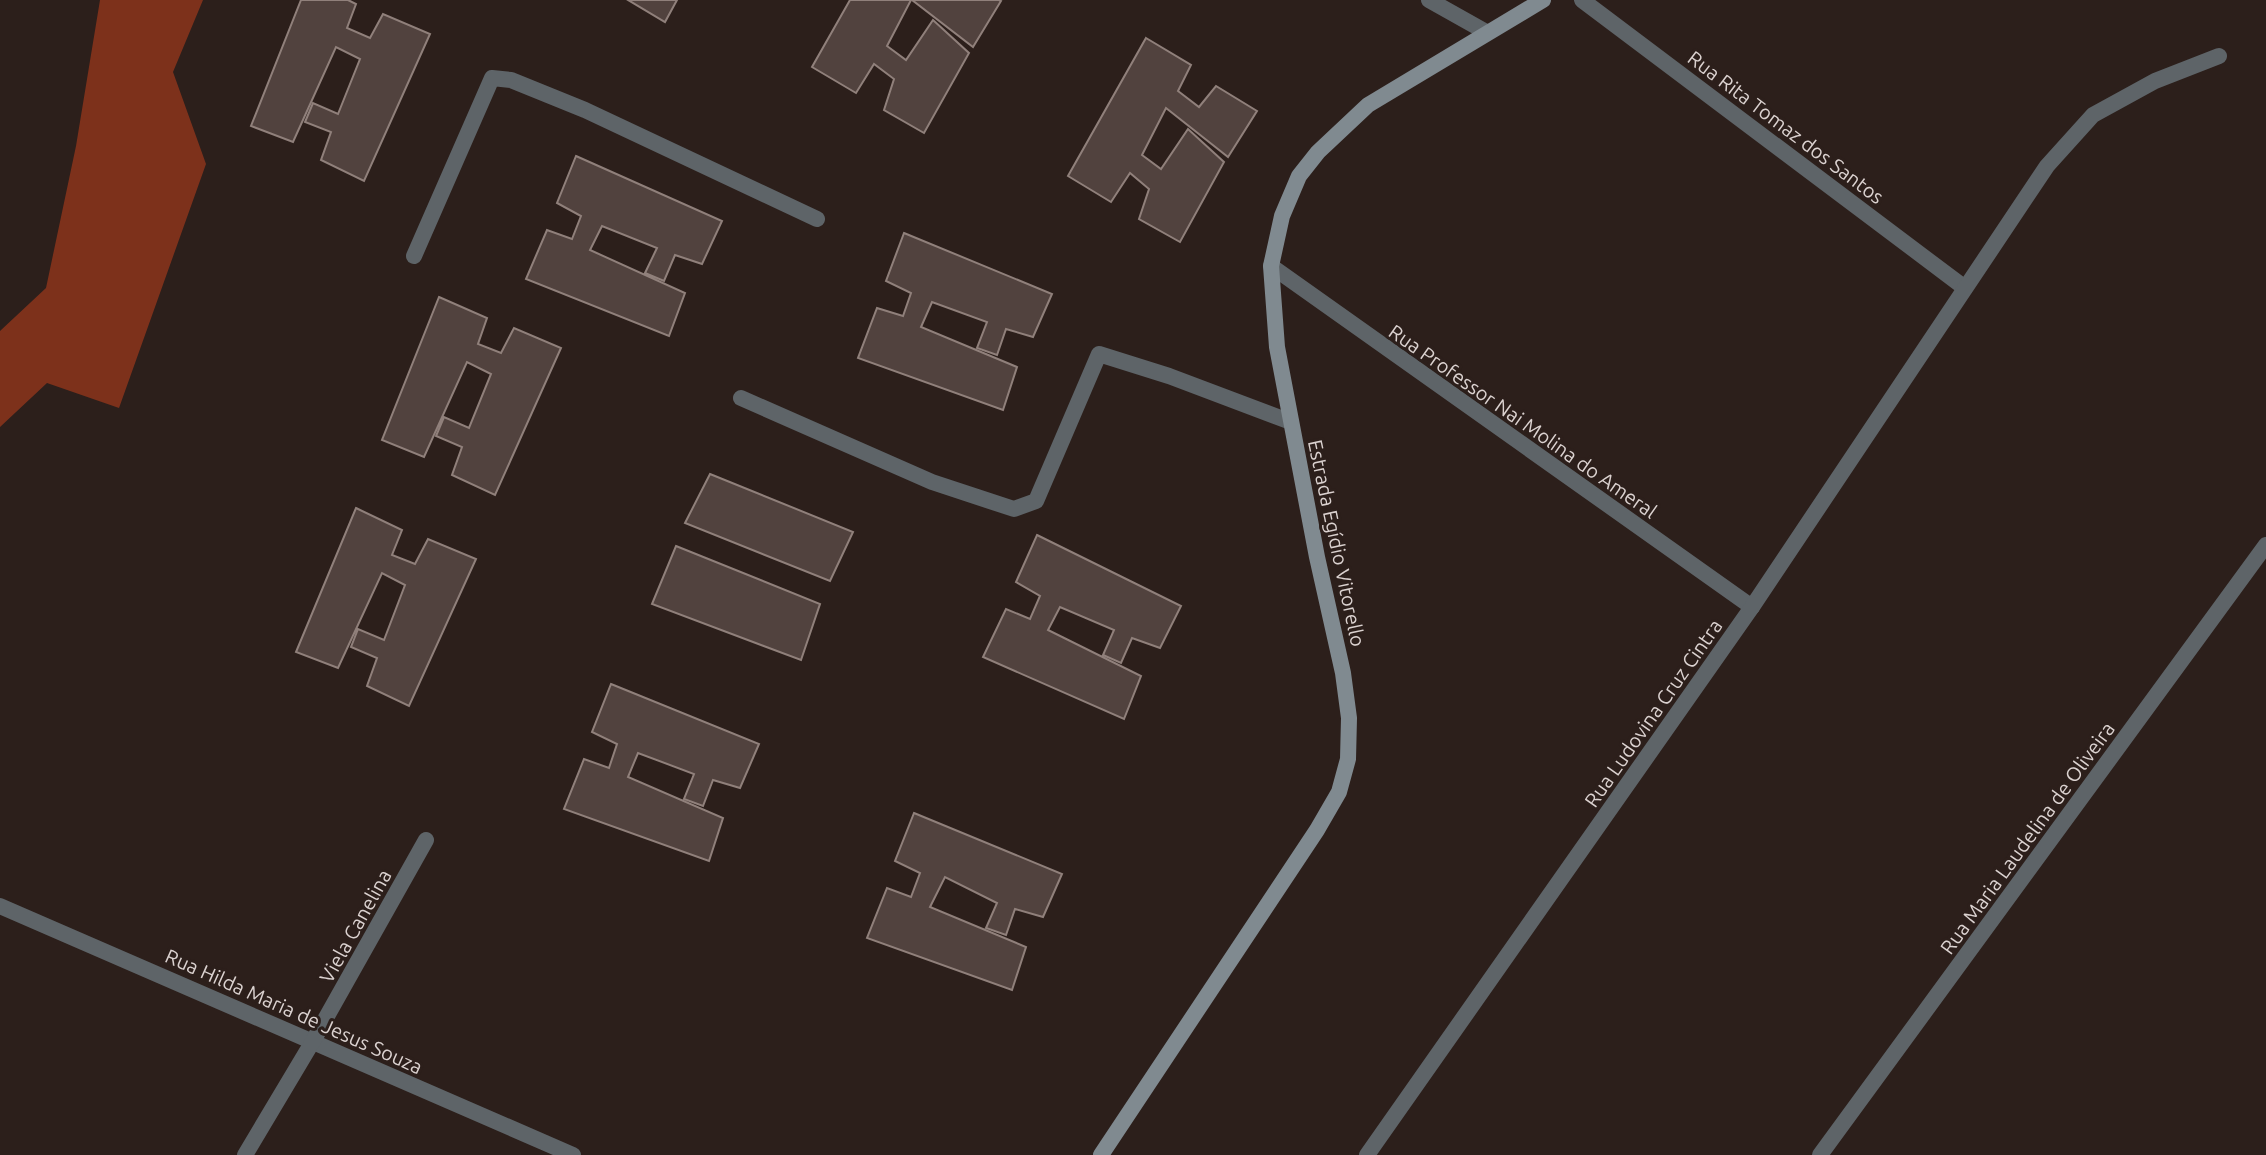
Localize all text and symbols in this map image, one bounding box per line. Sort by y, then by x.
street label: Rua Rita Tomaz dos Santos [1684,46,1888,208]
street label: Rua Professor Nai Molina do Ameral [1385,319,1661,523]
street label: Estrada Egídio Vitorello [1304,437,1370,649]
street label: Rua Ludovina Cruz Cintra [1579,615,1727,811]
street label: Rua Maria Laudelina de Oliveira [1935,718,2119,958]
street label: Viela Canelina [314,865,396,987]
street label: Rua Hilda Maria de Jesus Souza [162,944,426,1078]

